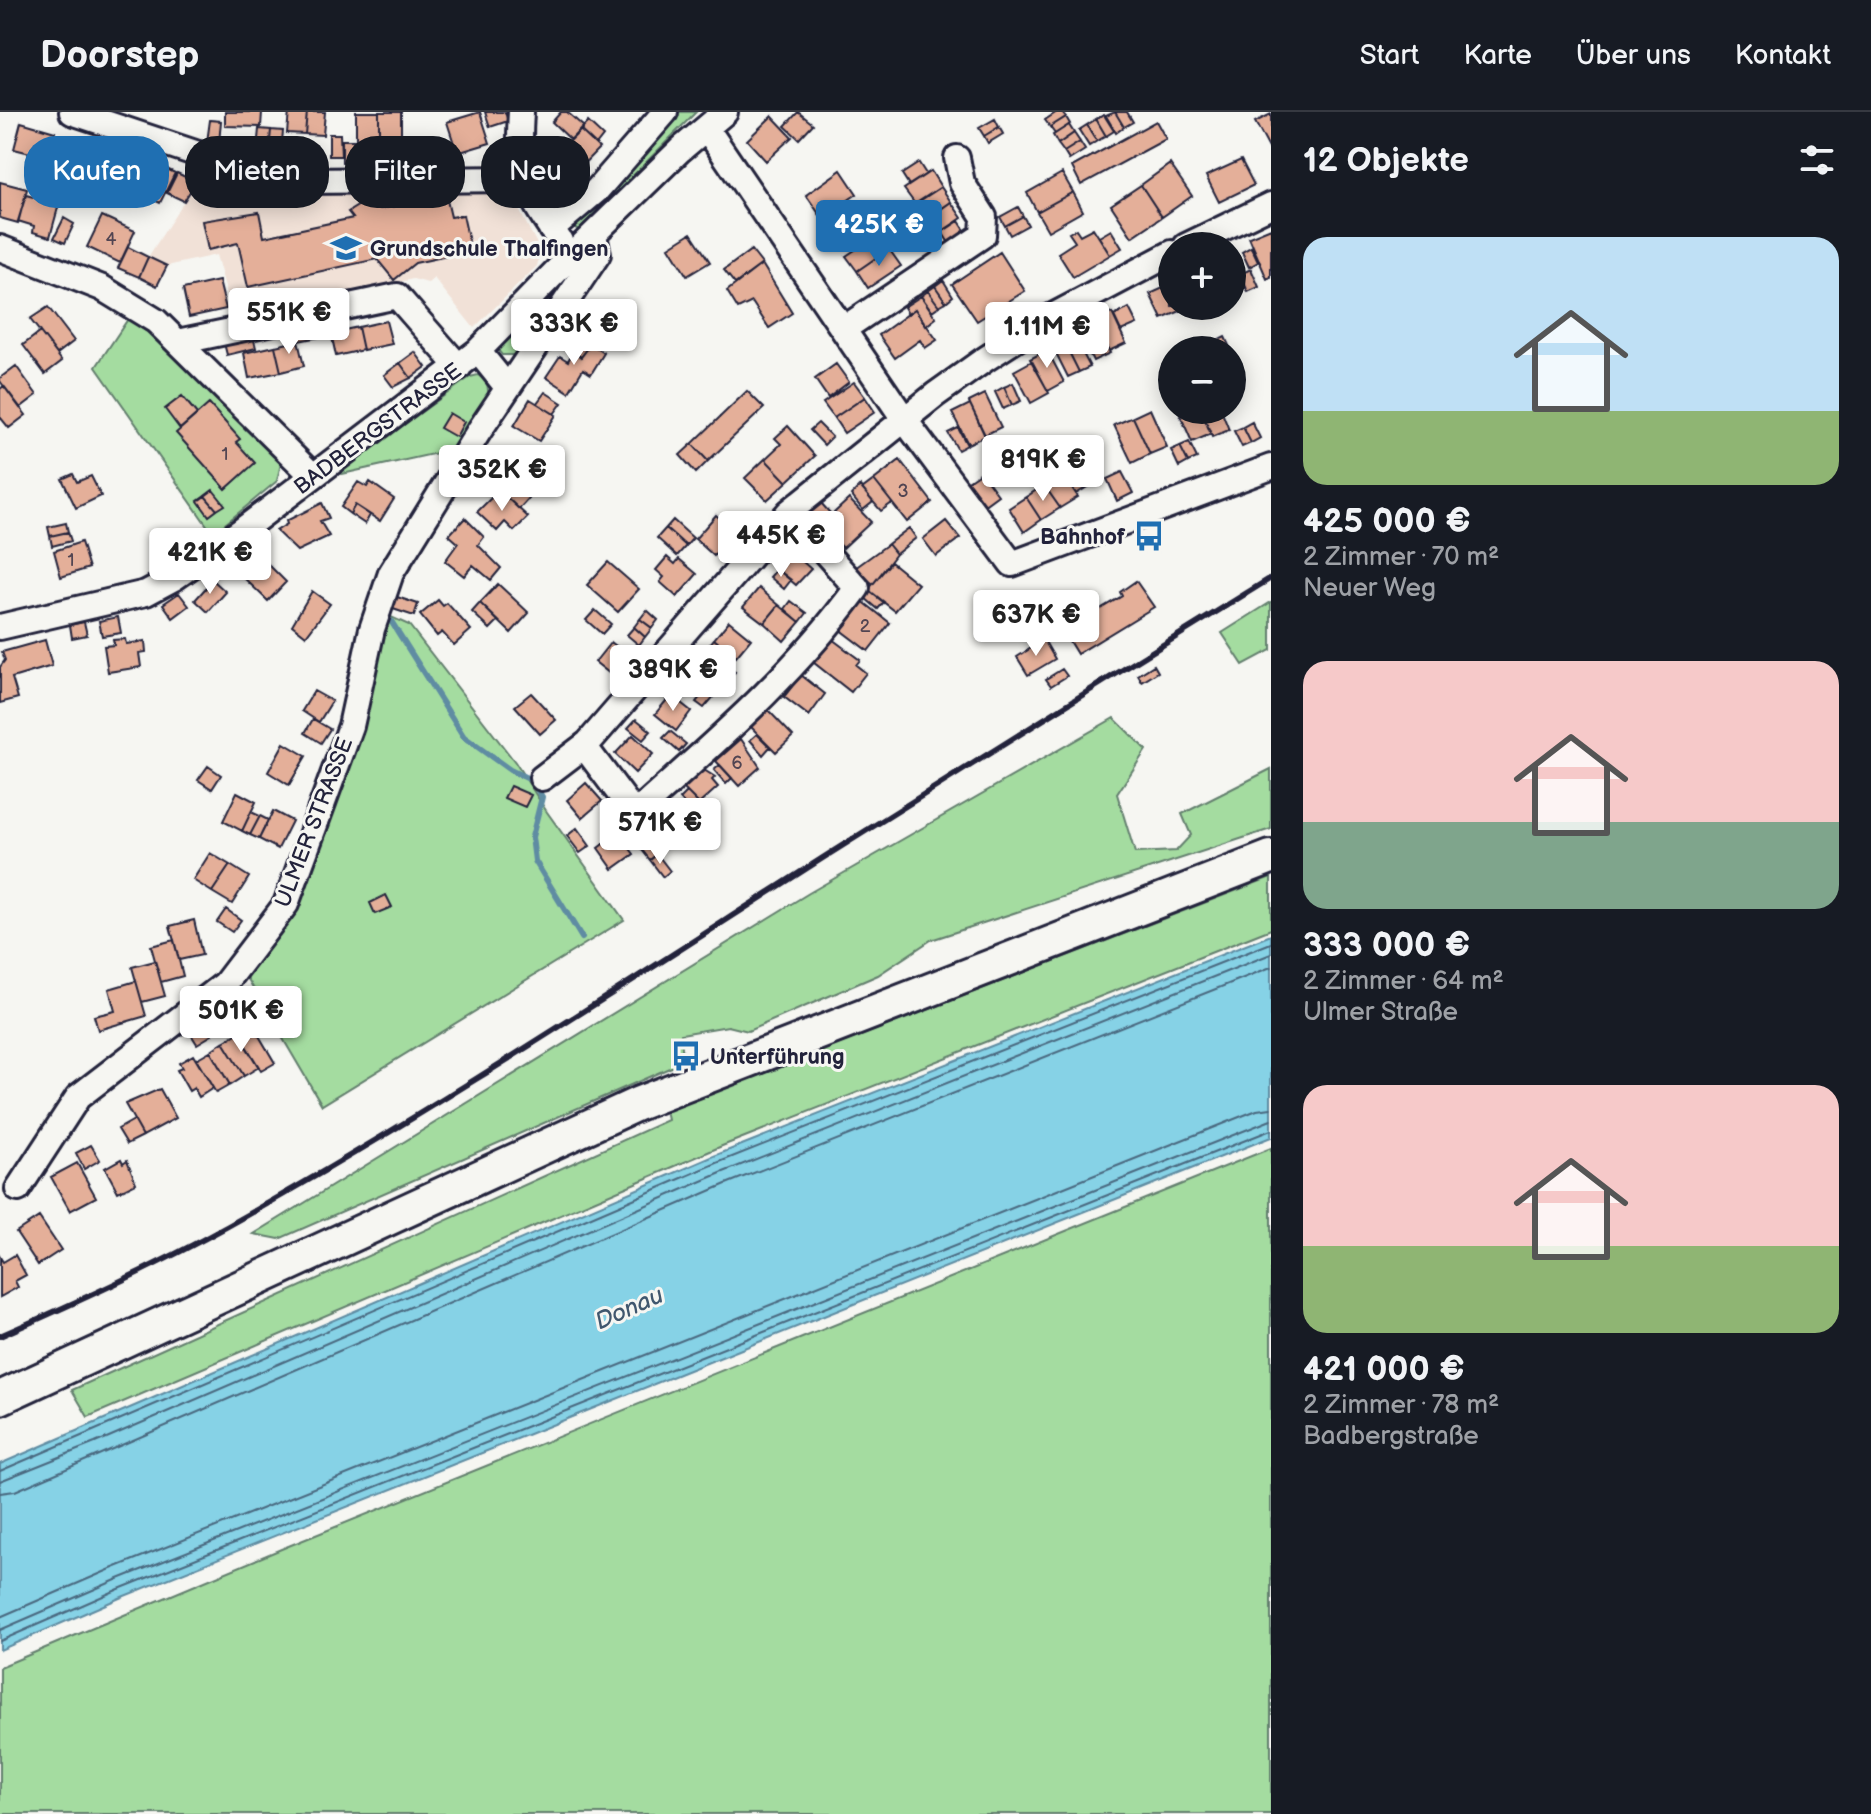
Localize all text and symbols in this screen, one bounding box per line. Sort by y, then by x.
text: Doorstep [40,33,199,78]
text: Start [1360,39,1419,72]
text: Karte [1463,39,1532,72]
text: Über uns [1576,39,1691,72]
text: Kontakt [1735,39,1831,72]
chip: Kaufen [24,136,169,208]
chip: Mieten [185,136,329,208]
chip: Filter [345,136,465,208]
chip: Neu [481,136,590,208]
icon: filters [1795,138,1839,182]
text: 12 Objekte [1303,140,1469,181]
pin: 425K € [814,200,944,268]
text: 425K € [834,210,924,241]
house number: 4 [106,229,117,250]
school or university icon: Grundschule Thalfingen [329,231,363,265]
map controls [1158,232,1246,424]
button: + [1158,232,1246,320]
place label: Grundschule Thalfingen [370,236,609,263]
pin: 551K € [224,288,354,356]
icon: home [1499,289,1643,433]
text: 551K € [246,298,332,329]
pin: 333K € [509,299,639,367]
pin: 1.11M € [973,302,1121,370]
text: 333K € [529,309,619,340]
text: 1.11M € [1003,312,1091,343]
button: − [1158,336,1246,424]
street label: BADBERGSTRASSE [289,357,467,501]
pin: 819K € [978,435,1108,503]
house number: 1 [222,444,228,465]
pin: 352K € [437,445,567,513]
text: 819K € [1000,445,1086,476]
text: 352K € [457,455,547,486]
house number: 3 [897,481,909,502]
text: 425 000 € [1303,501,1471,542]
pin: 445K € [716,511,846,579]
bus stop icon: Bahnhof [1132,519,1166,553]
text: 445K € [736,521,826,552]
place label: Bahnhof [1040,524,1126,551]
pin: 421K € [145,528,275,596]
text: 421K € [167,538,253,569]
text: 2 Zimmer · 70 m² [1303,542,1499,573]
house number: 1 [68,550,74,571]
text: Neuer Weg [1303,573,1436,604]
pin: 637K € [971,590,1101,658]
text: 637K € [991,600,1081,631]
house number: 2 [860,616,871,637]
pin: 389K € [608,645,738,713]
text: 389K € [628,655,718,686]
icon: home [1499,713,1643,857]
street label: ULMER STRASSE [270,734,359,911]
house number: 6 [732,753,743,774]
pin: 571K € [595,798,725,866]
text: 571K € [618,808,702,839]
text: 333 000 € [1303,925,1470,966]
text: 2 Zimmer · 64 m² [1303,966,1504,997]
pin: 501K € [176,986,306,1054]
text: 501K € [198,996,284,1027]
text: Ulmer Straße [1303,997,1458,1028]
bus stop icon: Unterführung [669,1039,703,1073]
place label: Unterführung [710,1044,845,1071]
icon: home [1499,1137,1643,1281]
water label: Donau [591,1281,668,1336]
text: 421 000 € [1303,1349,1465,1390]
text: 2 Zimmer · 78 m² [1303,1390,1499,1421]
text: Badbergstraße [1303,1421,1479,1452]

